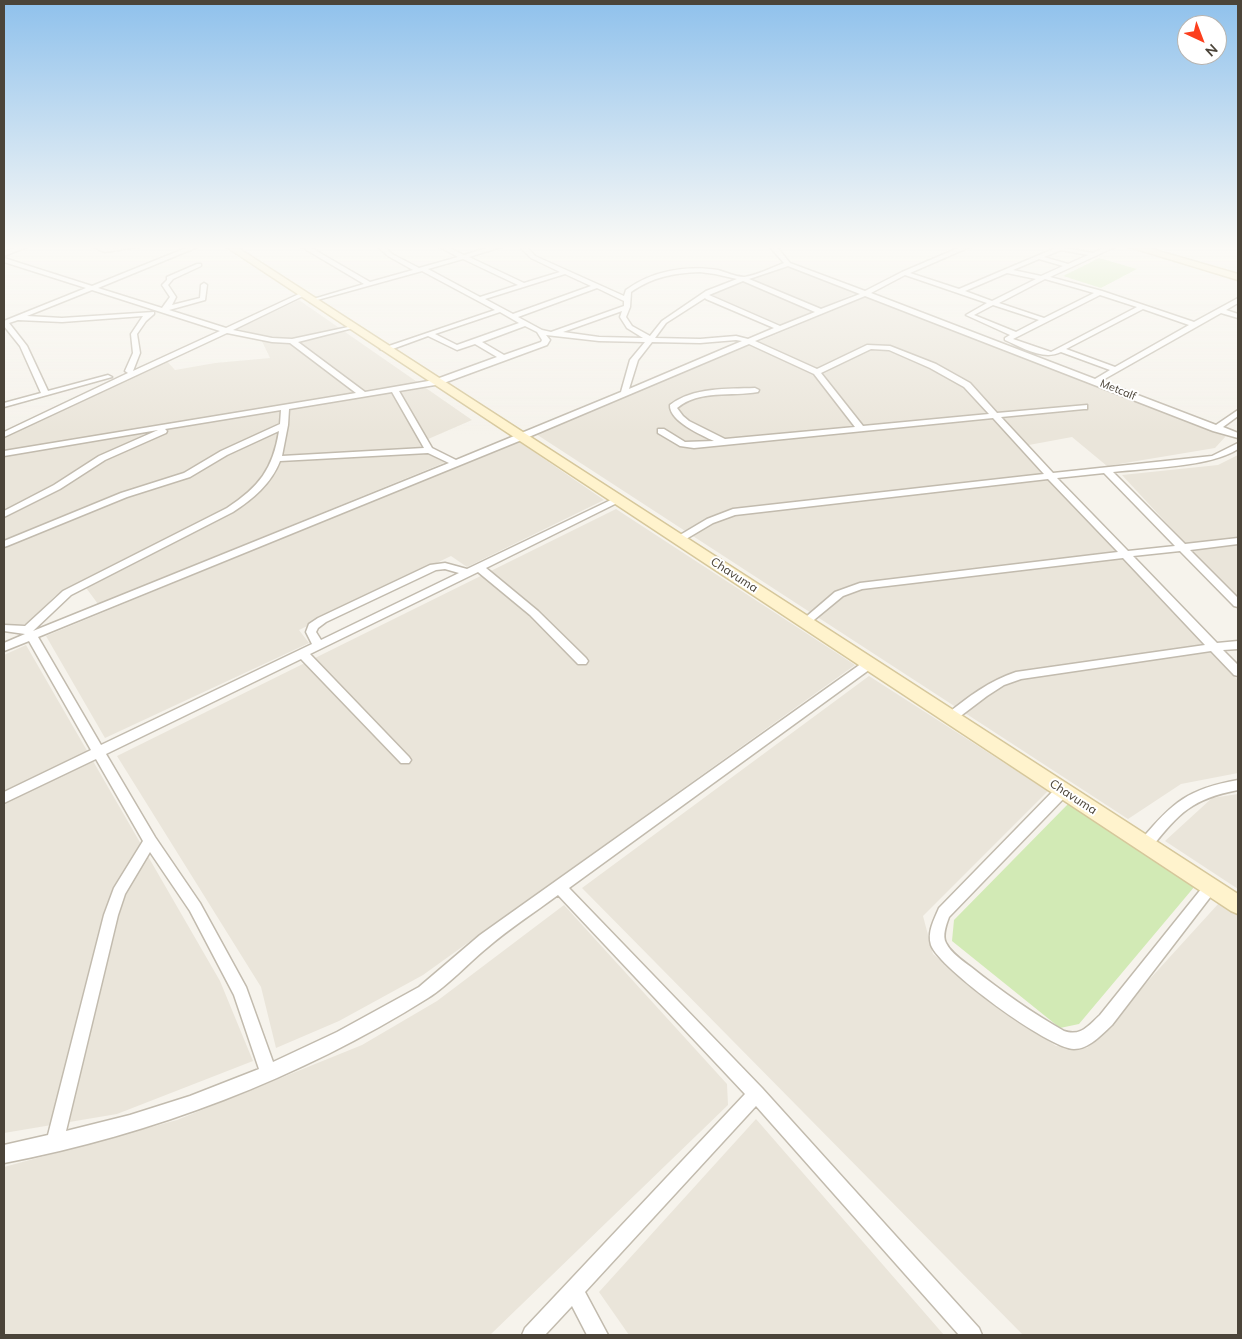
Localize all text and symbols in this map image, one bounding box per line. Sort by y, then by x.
north arrow [1177,15,1227,65]
text: N [1202,40,1222,60]
street label: Metcalf [1098,377,1138,403]
street label: Chavuma [708,554,760,596]
street label: Chavuma [1047,776,1099,818]

